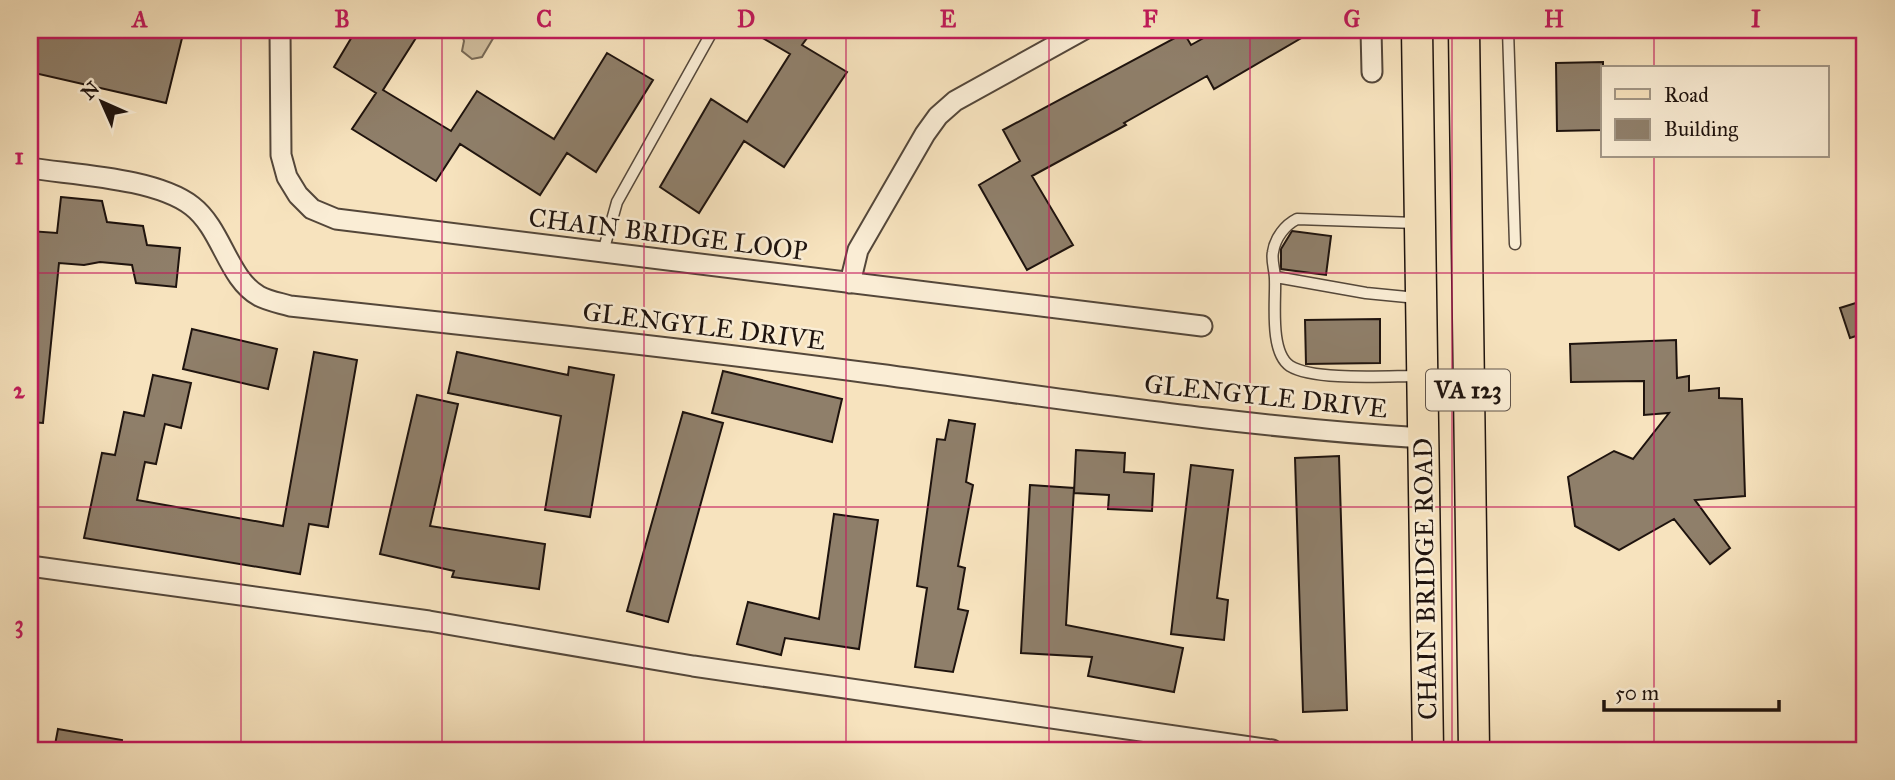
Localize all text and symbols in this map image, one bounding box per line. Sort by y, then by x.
text: A [130,5,148,33]
text: B [334,5,350,33]
text: C [536,5,552,33]
text: D [737,5,755,33]
text: E [940,5,957,33]
text: F [1142,5,1158,33]
text: G [1344,5,1361,33]
text: H [1544,5,1564,33]
text: I [1751,5,1761,33]
north arrow [66,66,136,136]
legend [1601,66,1828,158]
text: N [76,76,104,104]
text: Road [1664,82,1709,108]
text: Building [1664,116,1738,142]
text: 1 [14,142,24,170]
street label: CHAIN BRIDGE LOOP [527,201,809,267]
street label: GLENGYLE DRIVE [581,295,827,357]
street label: GLENGYLE DRIVE [1143,367,1389,425]
road number: VA 123 [1426,370,1510,410]
text: 2 [13,376,25,404]
street label: CHAIN BRIDGE ROAD [1407,438,1443,720]
text: 3 [14,610,24,639]
scale bar [1604,668,1780,712]
text: 50 m [1615,680,1660,706]

